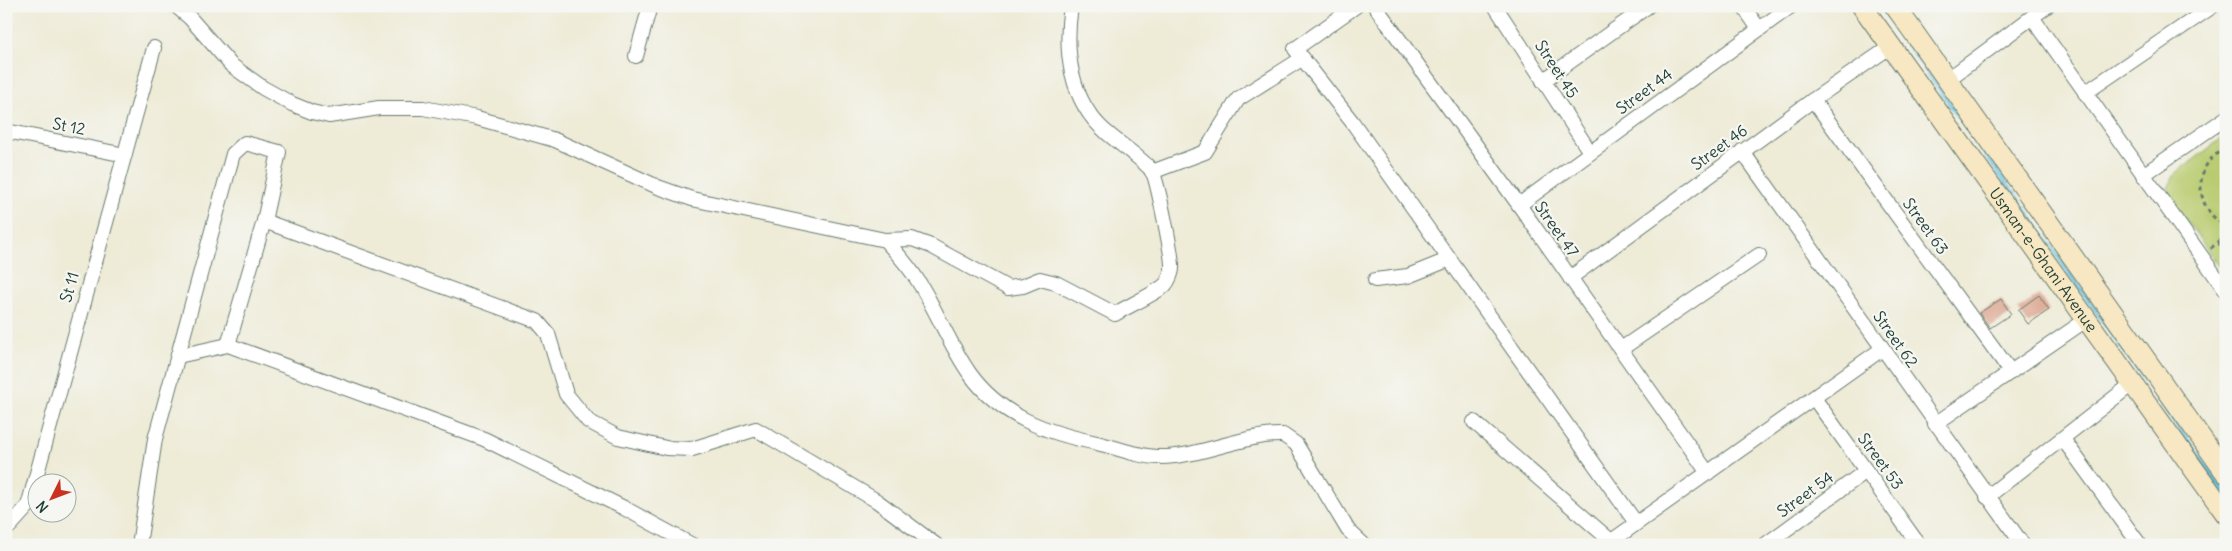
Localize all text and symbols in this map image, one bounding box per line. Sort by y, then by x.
street label: Street 45 [1531,36,1583,102]
street label: Street 44 [1612,64,1676,118]
street label: St 12 [51,113,87,139]
street label: Street 46 [1687,120,1751,174]
street label: Usman-e-Ghani Avenue [1985,183,2102,336]
street label: Street 63 [1899,194,1953,258]
street label: Street 47 [1531,197,1583,261]
street label: St 11 [55,270,83,304]
street label: Street 62 [1869,307,1923,371]
street label: Street 53 [1854,429,1908,493]
street label: Street 54 [1773,467,1837,521]
north arrow [28,474,78,524]
text: N [32,497,52,516]

